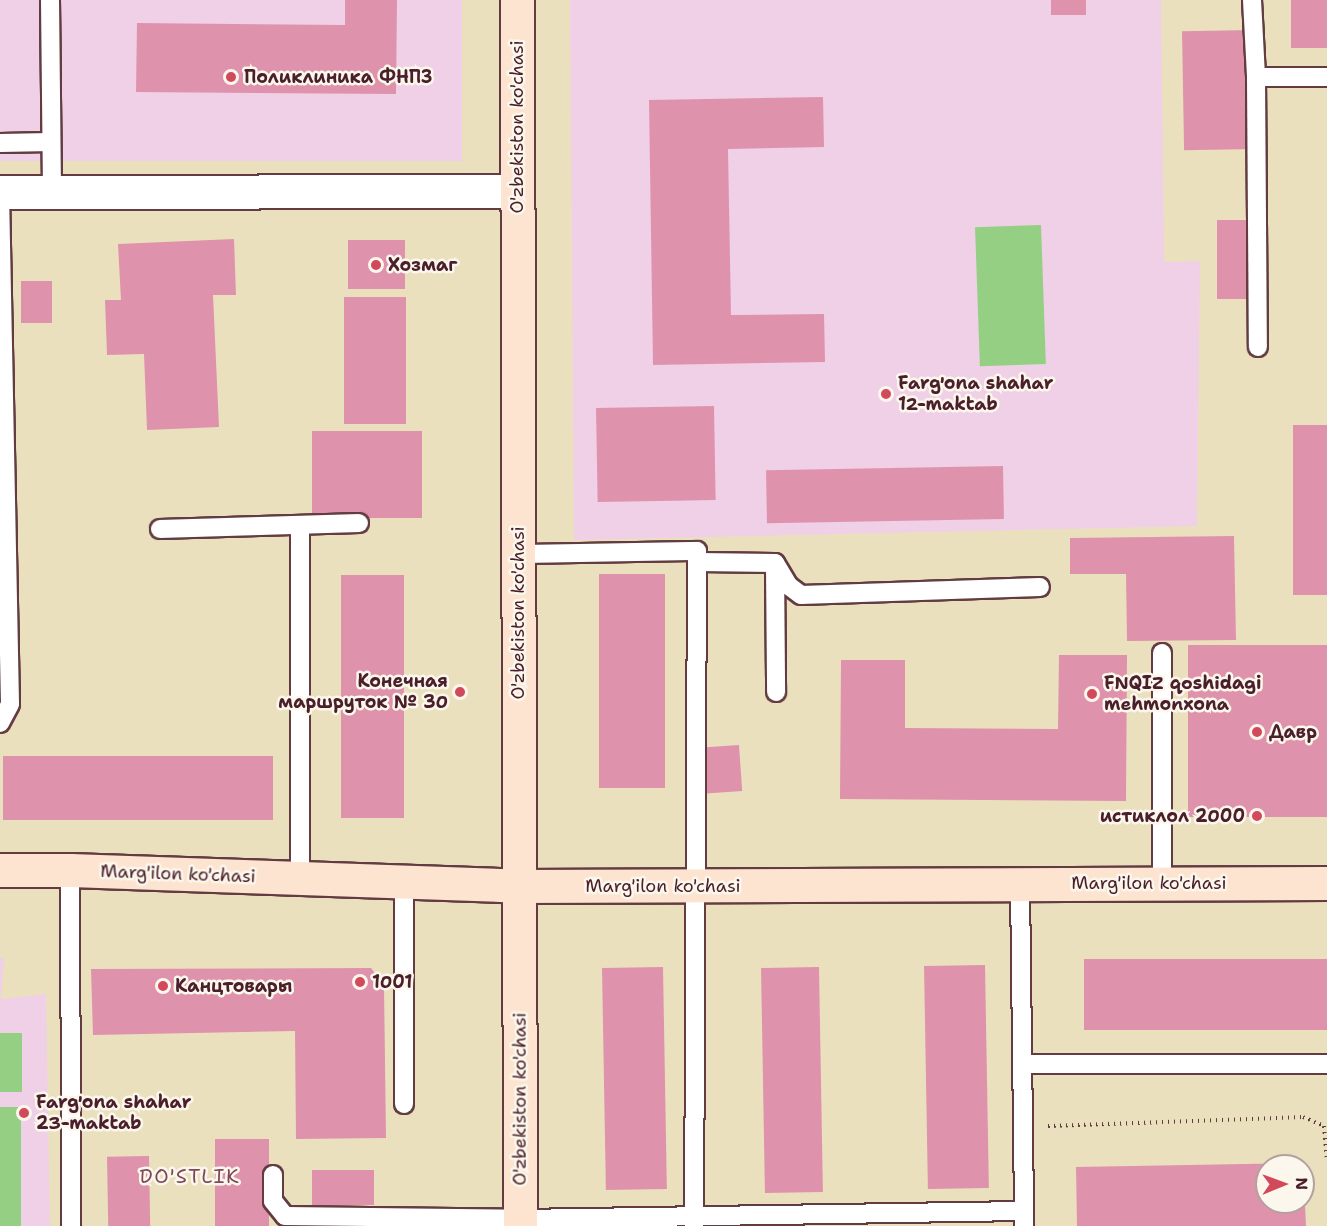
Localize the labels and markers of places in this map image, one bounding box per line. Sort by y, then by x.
place label: Поликлиника ФНПЗ [244,66,432,88]
marker: Поликлиника ФНПЗ [222,68,240,86]
place label: Хозмаг [388,254,457,276]
marker: Хозмаг [369,258,383,272]
place label: Farg'ona shahar 12-maktab [898,373,1053,416]
marker: Farg'ona shahar 12-maktab [879,387,893,401]
place label: Конечная маршруток № 30 [278,671,448,714]
place label: FNQIZ qoshidagi mehmonxona [1104,673,1261,716]
marker: Конечная маршруток № 30 [453,685,467,699]
marker: FNQIZ qoshidagi mehmonxona [1085,687,1099,701]
place label: Давр [1269,721,1317,743]
marker: Давр [1250,725,1264,739]
place label: истиклол 2000 [1100,805,1245,827]
marker: истиклол 2000 [1250,809,1264,823]
place label: 1001 [372,971,413,993]
place label: Канцтовары [175,975,292,997]
marker: 1001 [353,975,367,989]
marker: Канцтовары [156,979,170,993]
place label: Farg'ona shahar 23-maktab [36,1092,191,1134]
marker: Farg'ona shahar 23-maktab [17,1106,31,1120]

